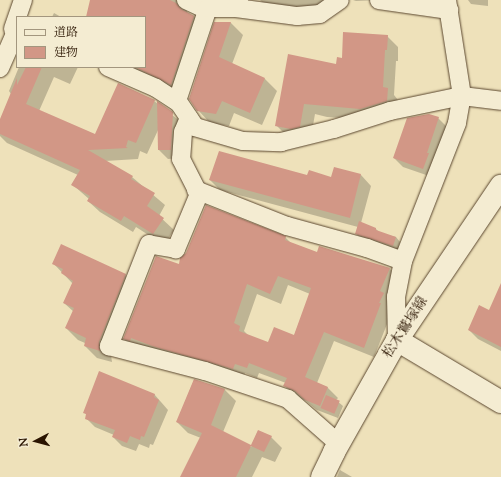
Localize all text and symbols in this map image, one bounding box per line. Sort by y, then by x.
legend [16,16,146,68]
text: 道路 [54,24,78,42]
text: 建物 [54,44,78,62]
street label: 松木鷲塚線 [380,294,432,362]
north arrow [16,421,56,461]
text: N [16,437,32,447]

